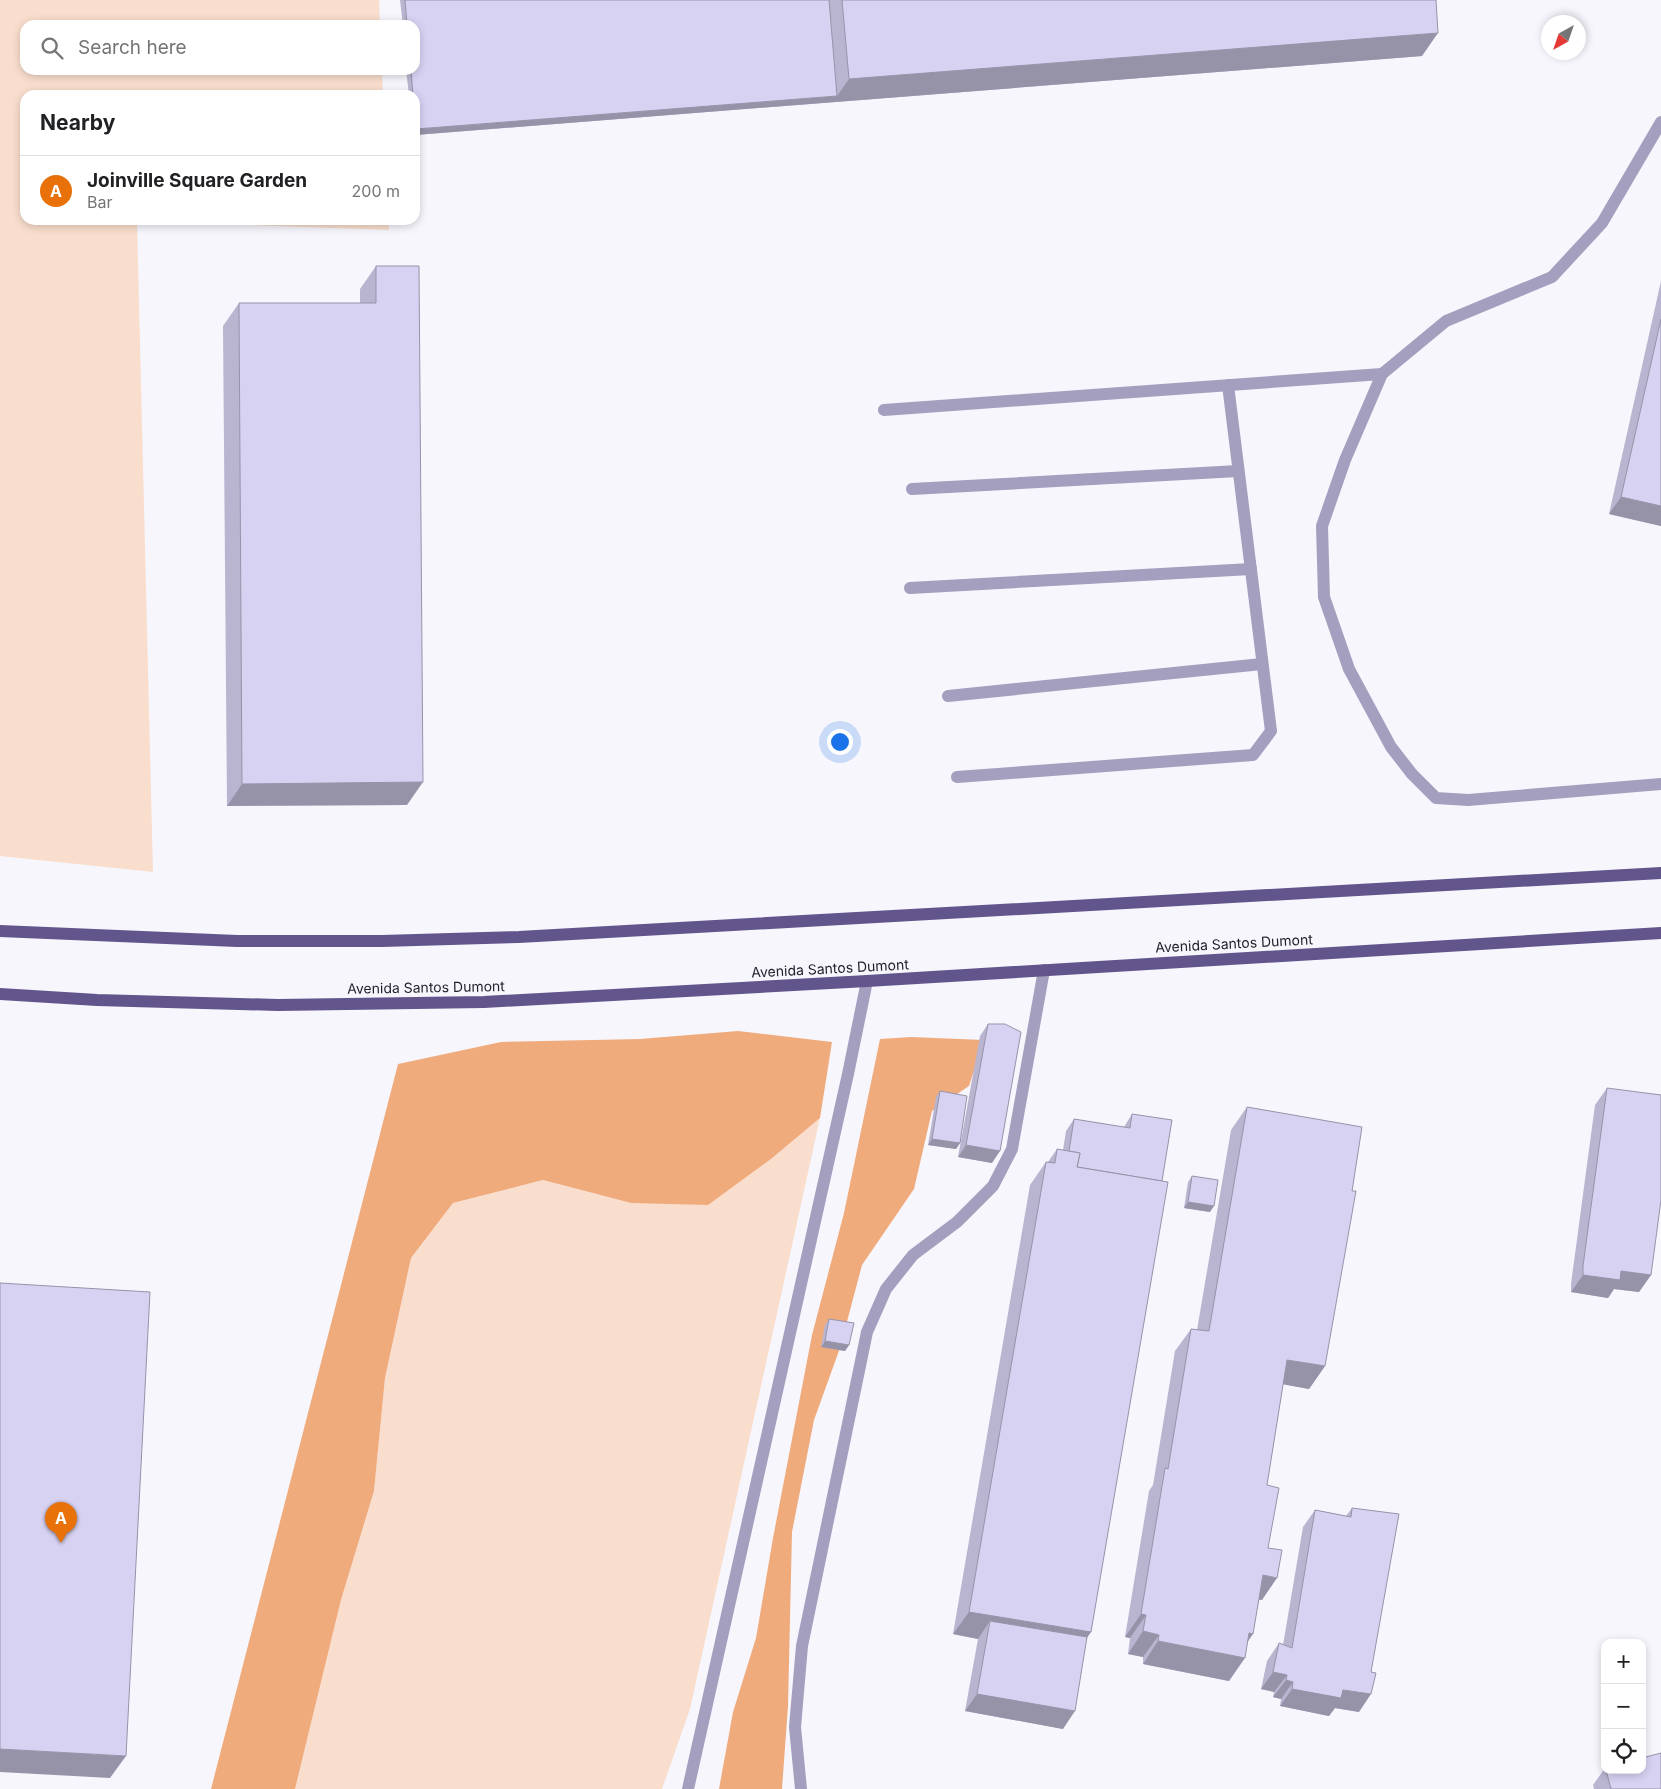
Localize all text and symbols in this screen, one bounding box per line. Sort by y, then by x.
north arrow [1541,15,1586,60]
search box [20,20,420,75]
icon: search [38,34,66,62]
text: Search here [78,36,187,59]
text: Nearby [40,110,115,135]
text: Joinville Square Garden [87,169,307,192]
text: A [50,181,62,201]
text: 200 m [352,181,400,201]
text: Bar [87,192,112,212]
your location [827,729,853,755]
street label: Avenida Santos Dumont [1155,930,1314,956]
street label: Avenida Santos Dumont [751,955,910,981]
street label: Avenida Santos Dumont [347,977,505,997]
pin: A [45,1502,77,1543]
map controls [1601,1639,1646,1774]
button: + [1601,1639,1646,1684]
button: − [1601,1684,1646,1729]
button: locate [1601,1729,1646,1774]

